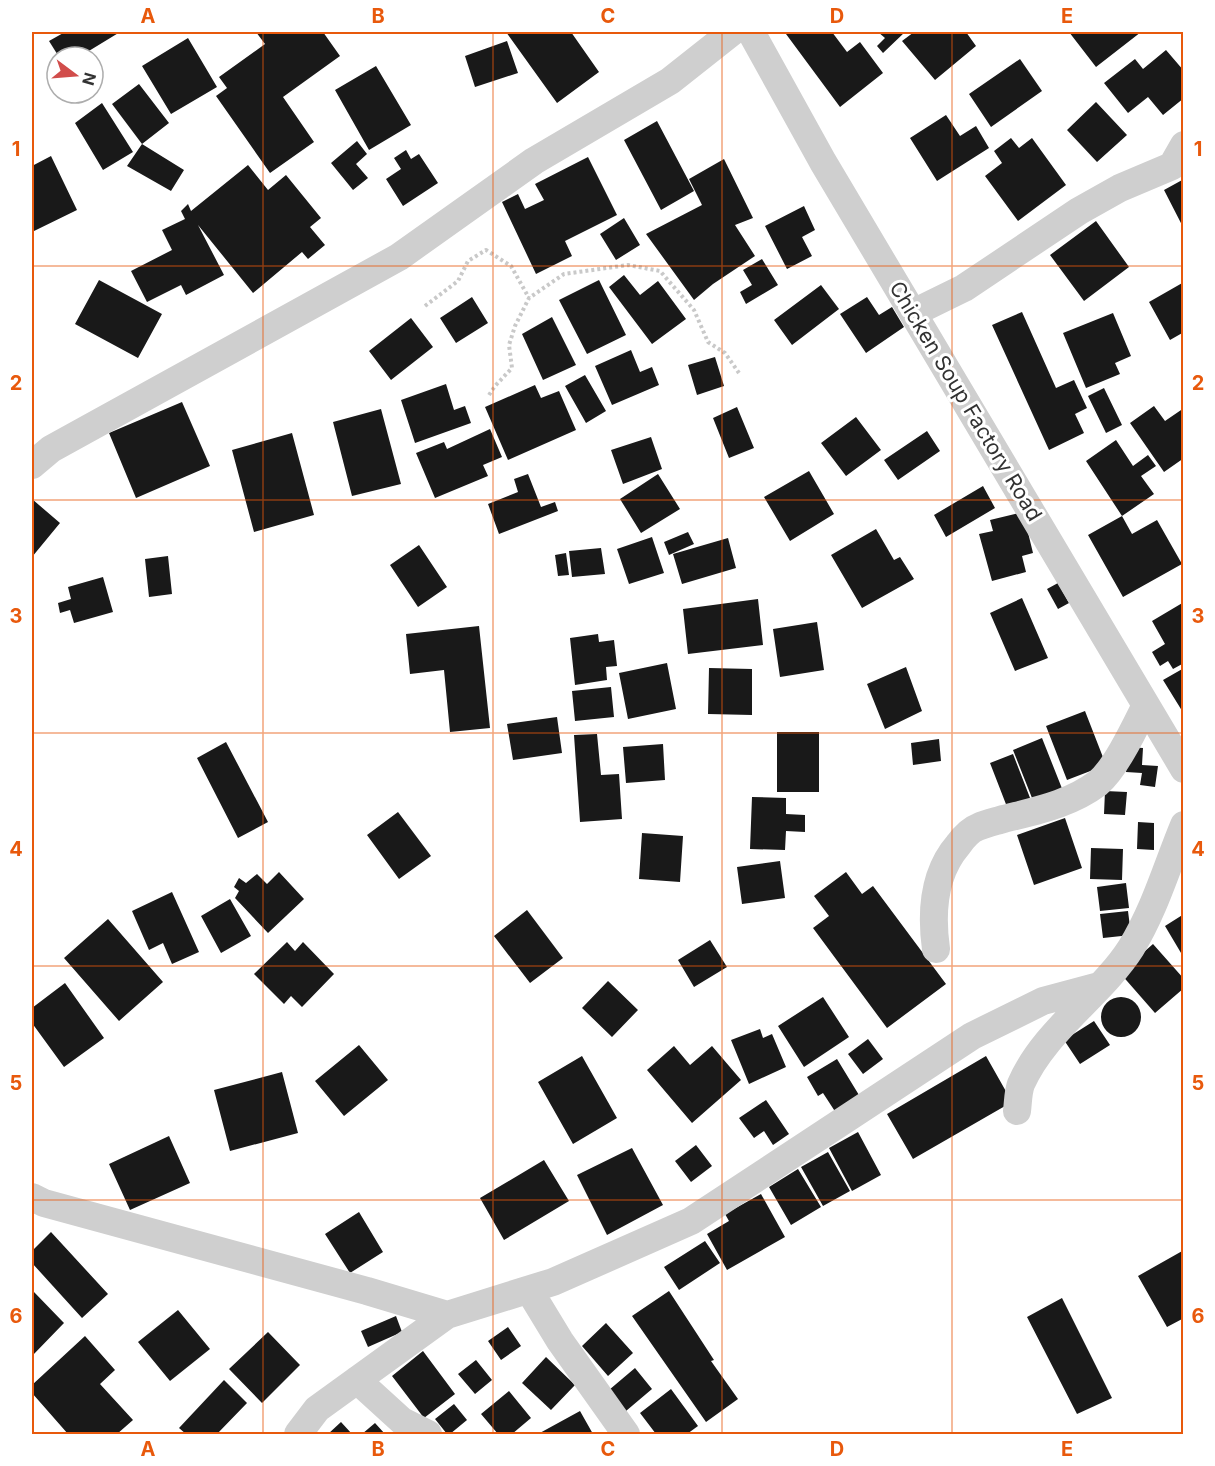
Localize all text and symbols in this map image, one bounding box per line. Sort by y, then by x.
text: A [141,4,156,28]
text: B [371,4,385,28]
text: C [601,4,615,28]
text: D [830,4,844,28]
text: E [1061,4,1073,28]
north arrow [45,45,105,105]
text: N [78,71,101,88]
text: 1 [12,137,20,161]
text: 1 [1194,137,1202,161]
street label: Chicken Soup Factory Road [884,277,1048,525]
text: 2 [10,371,22,395]
text: 2 [1192,371,1204,395]
text: 3 [10,604,22,628]
text: 3 [1192,604,1204,628]
text: 4 [9,837,23,861]
text: 4 [1191,837,1205,861]
text: 5 [10,1071,22,1095]
text: 5 [1192,1071,1204,1095]
text: 6 [10,1304,23,1328]
text: 6 [1192,1304,1205,1328]
text: A [141,1437,156,1461]
text: B [371,1437,385,1461]
text: C [601,1437,615,1461]
text: D [830,1437,844,1461]
text: E [1061,1437,1073,1461]

